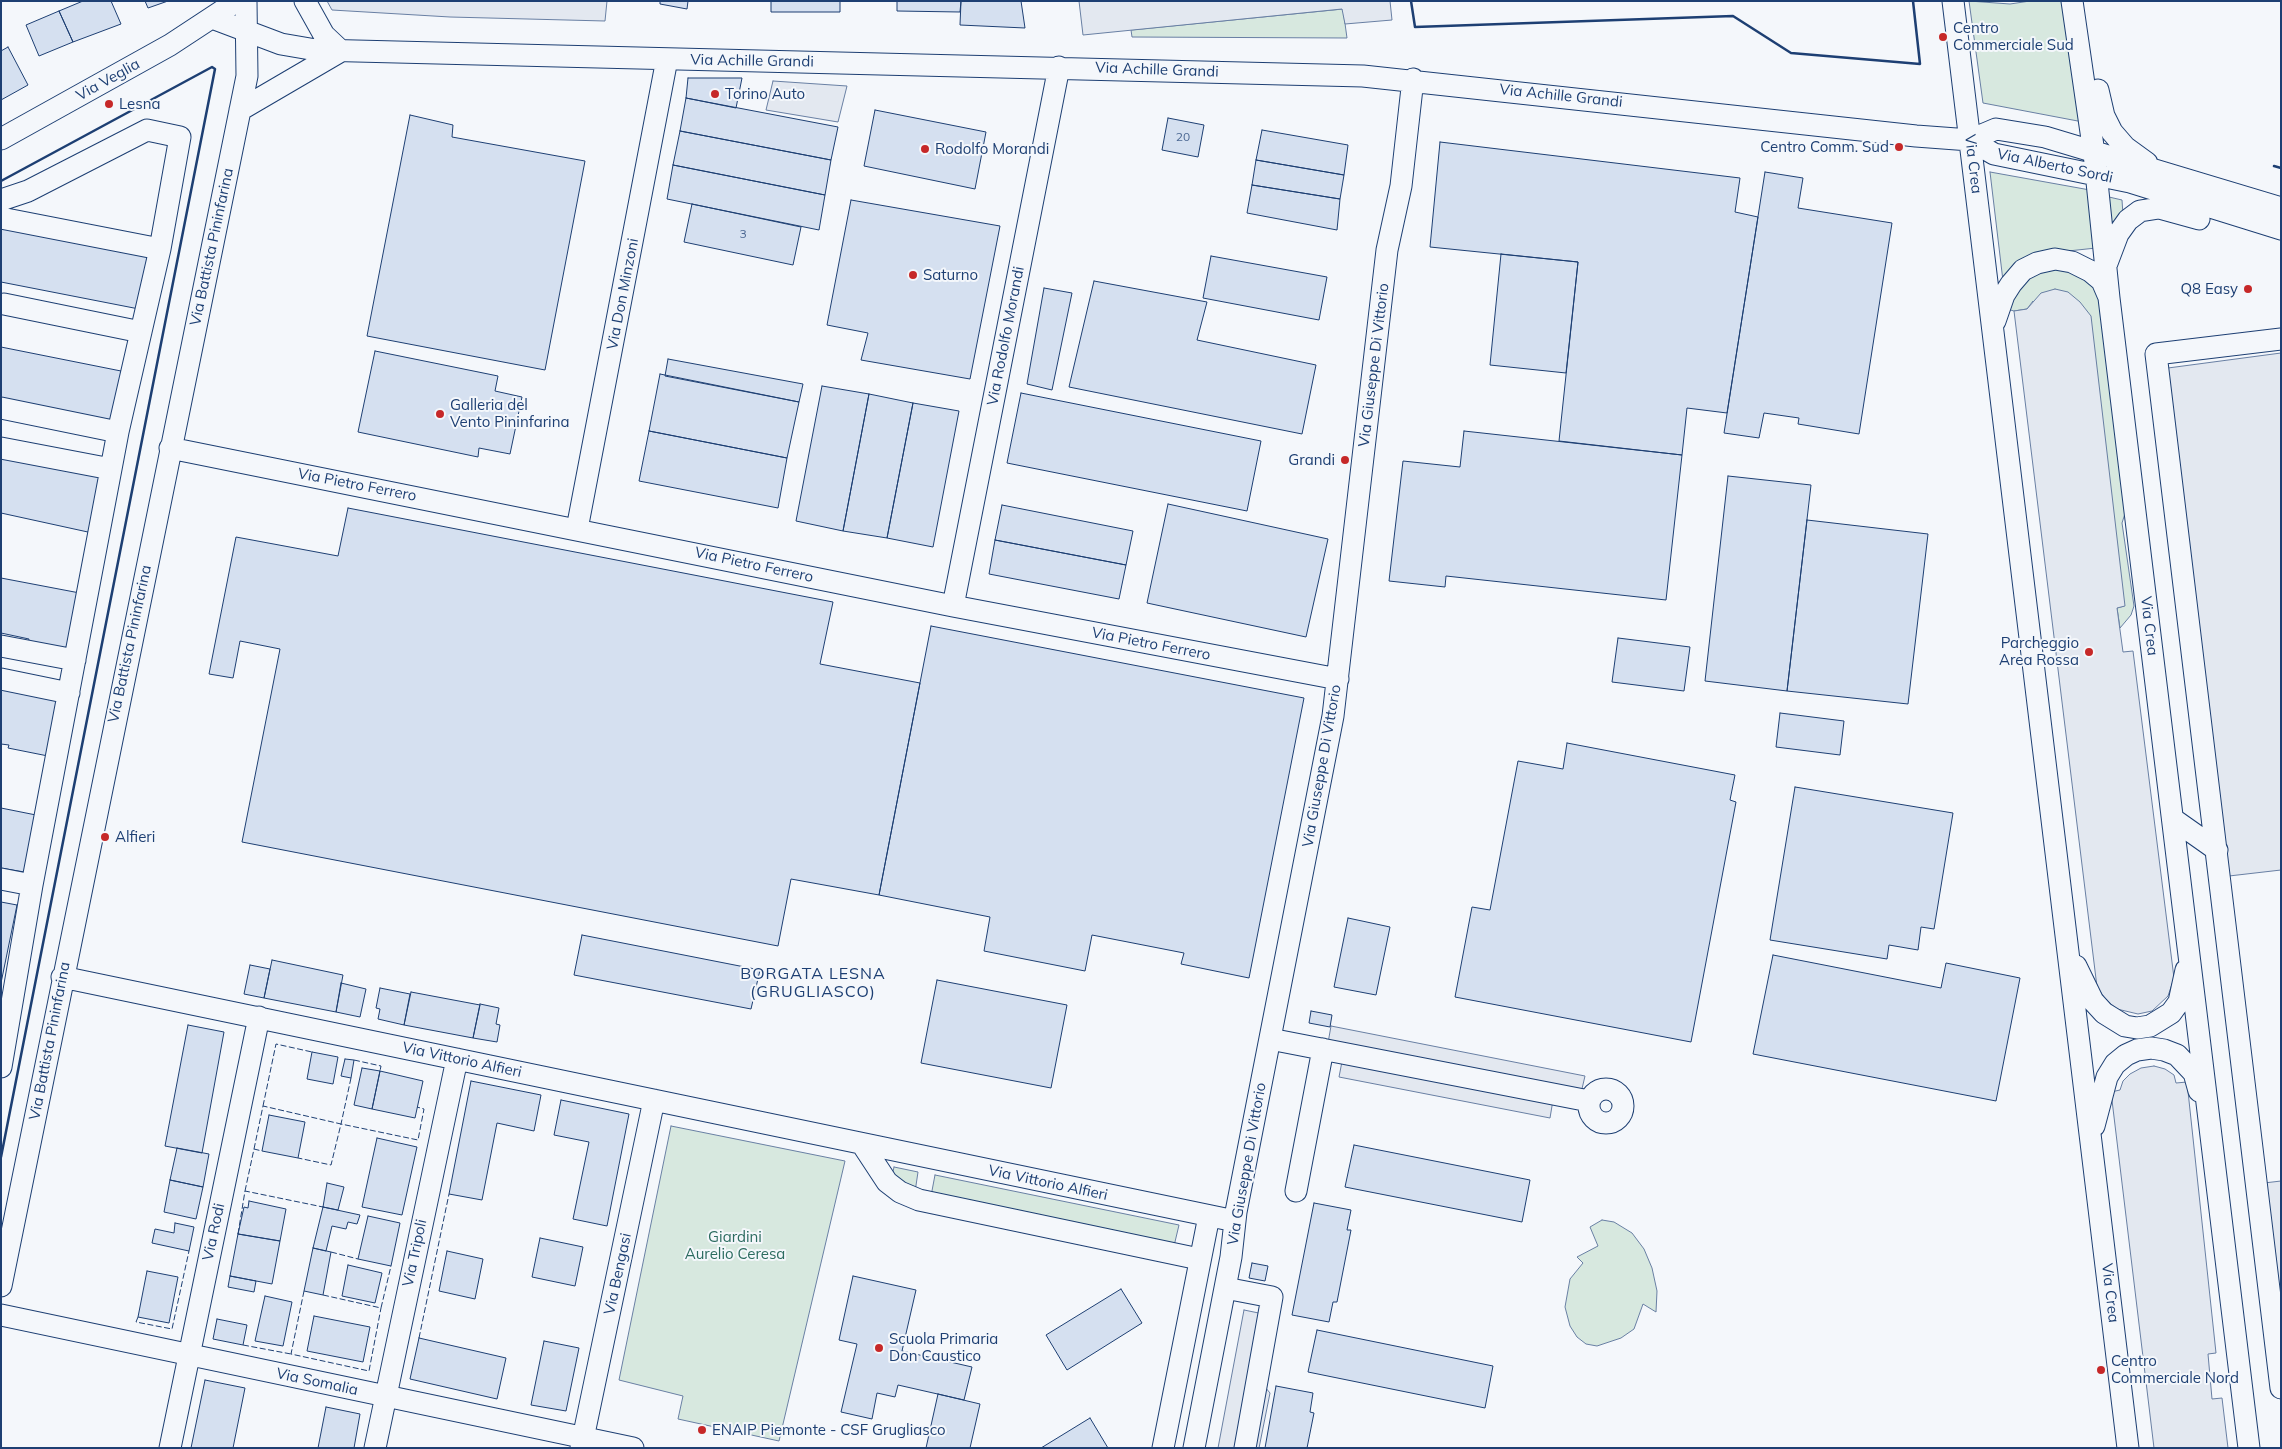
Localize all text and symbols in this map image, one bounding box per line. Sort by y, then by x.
place label: Centro Commerciale Sud [1953,19,2074,54]
marker: Centro Commerciale Sud [1937,31,1949,43]
street label: Via Achille Grandi [690,51,814,71]
street label: Via Veglia [73,55,143,105]
street label: Via Achille Grandi [1095,59,1219,81]
street label: Via Achille Grandi [1499,81,1623,111]
place label: Torino Auto [725,85,805,103]
marker: Torino Auto [709,88,721,100]
place label: Lesna [119,95,160,113]
marker: Lesna [103,98,115,110]
house number: 20 [1176,130,1190,144]
street label: Via Crea [1960,133,1986,195]
place label: Centro Comm. Sud [1760,138,1889,156]
place label: Rodolfo Morandi [935,140,1049,158]
marker: Centro Comm. Sud [1893,141,1905,153]
marker: Rodolfo Morandi [919,143,931,155]
street label: Via Alberto Sordi [1995,145,2115,187]
street label: Via Battista Pininfarina [186,166,238,328]
house number: 3 [739,227,747,241]
street label: Via Don Minzoni [603,237,643,351]
street label: Via Rodolfo Morandi [984,265,1028,407]
place label: Saturno [923,266,978,284]
marker: Saturno [907,269,919,281]
place label: Q8 Easy [2181,280,2238,298]
street label: Via Giuseppe Di Vittorio [1355,282,1393,448]
marker: Q8 Easy [2242,283,2254,295]
place label: Galleria del Vento Pininfarina [450,396,569,431]
marker: Galleria del Vento Pininfarina [434,408,446,420]
place label: Grandi [1288,451,1335,469]
marker: Grandi [1339,454,1351,466]
street label: Via Pietro Ferrero [296,465,418,505]
street label: Via Pietro Ferrero [693,544,815,586]
street label: Via Battista Pininfarina [104,563,156,725]
street label: Via Crea [2136,595,2162,657]
street label: Via Pietro Ferrero [1090,624,1212,664]
place label: Parcheggio Area Rossa [1999,634,2079,669]
marker: Parcheggio Area Rossa [2083,646,2095,658]
street label: Via Giuseppe Di Vittorio [1299,683,1345,849]
place label: Alfieri [115,828,155,846]
marker: Alfieri [99,831,111,843]
street label: Via Battista Pininfarina [26,960,74,1122]
district label: BORGATA LESNA (GRUGLIASCO) [739,964,887,1002]
street label: Via Vittorio Alfieri [401,1039,523,1081]
street label: Via Giuseppe Di Vittorio [1224,1081,1270,1247]
street label: Via Vittorio Alfieri [987,1162,1109,1204]
street label: Via Rodi [199,1202,229,1262]
street label: Via Tripoli [399,1218,431,1288]
park label: Giardini Aurelio Ceresa [685,1228,785,1263]
street label: Via Bengasi [601,1231,635,1317]
street label: Via Crea [2097,1262,2123,1324]
place label: Scuola Primaria Don Caustico [889,1330,998,1365]
marker: Scuola Primaria Don Caustico [873,1342,885,1354]
place label: Centro Commerciale Nord [2111,1352,2239,1387]
marker: Centro Commerciale Nord [2095,1364,2107,1376]
street label: Via Somalia [274,1365,360,1399]
place label: ENAIP Piemonte - CSF Grugliasco [712,1421,946,1439]
marker: ENAIP Piemonte - CSF Grugliasco [696,1424,708,1436]

